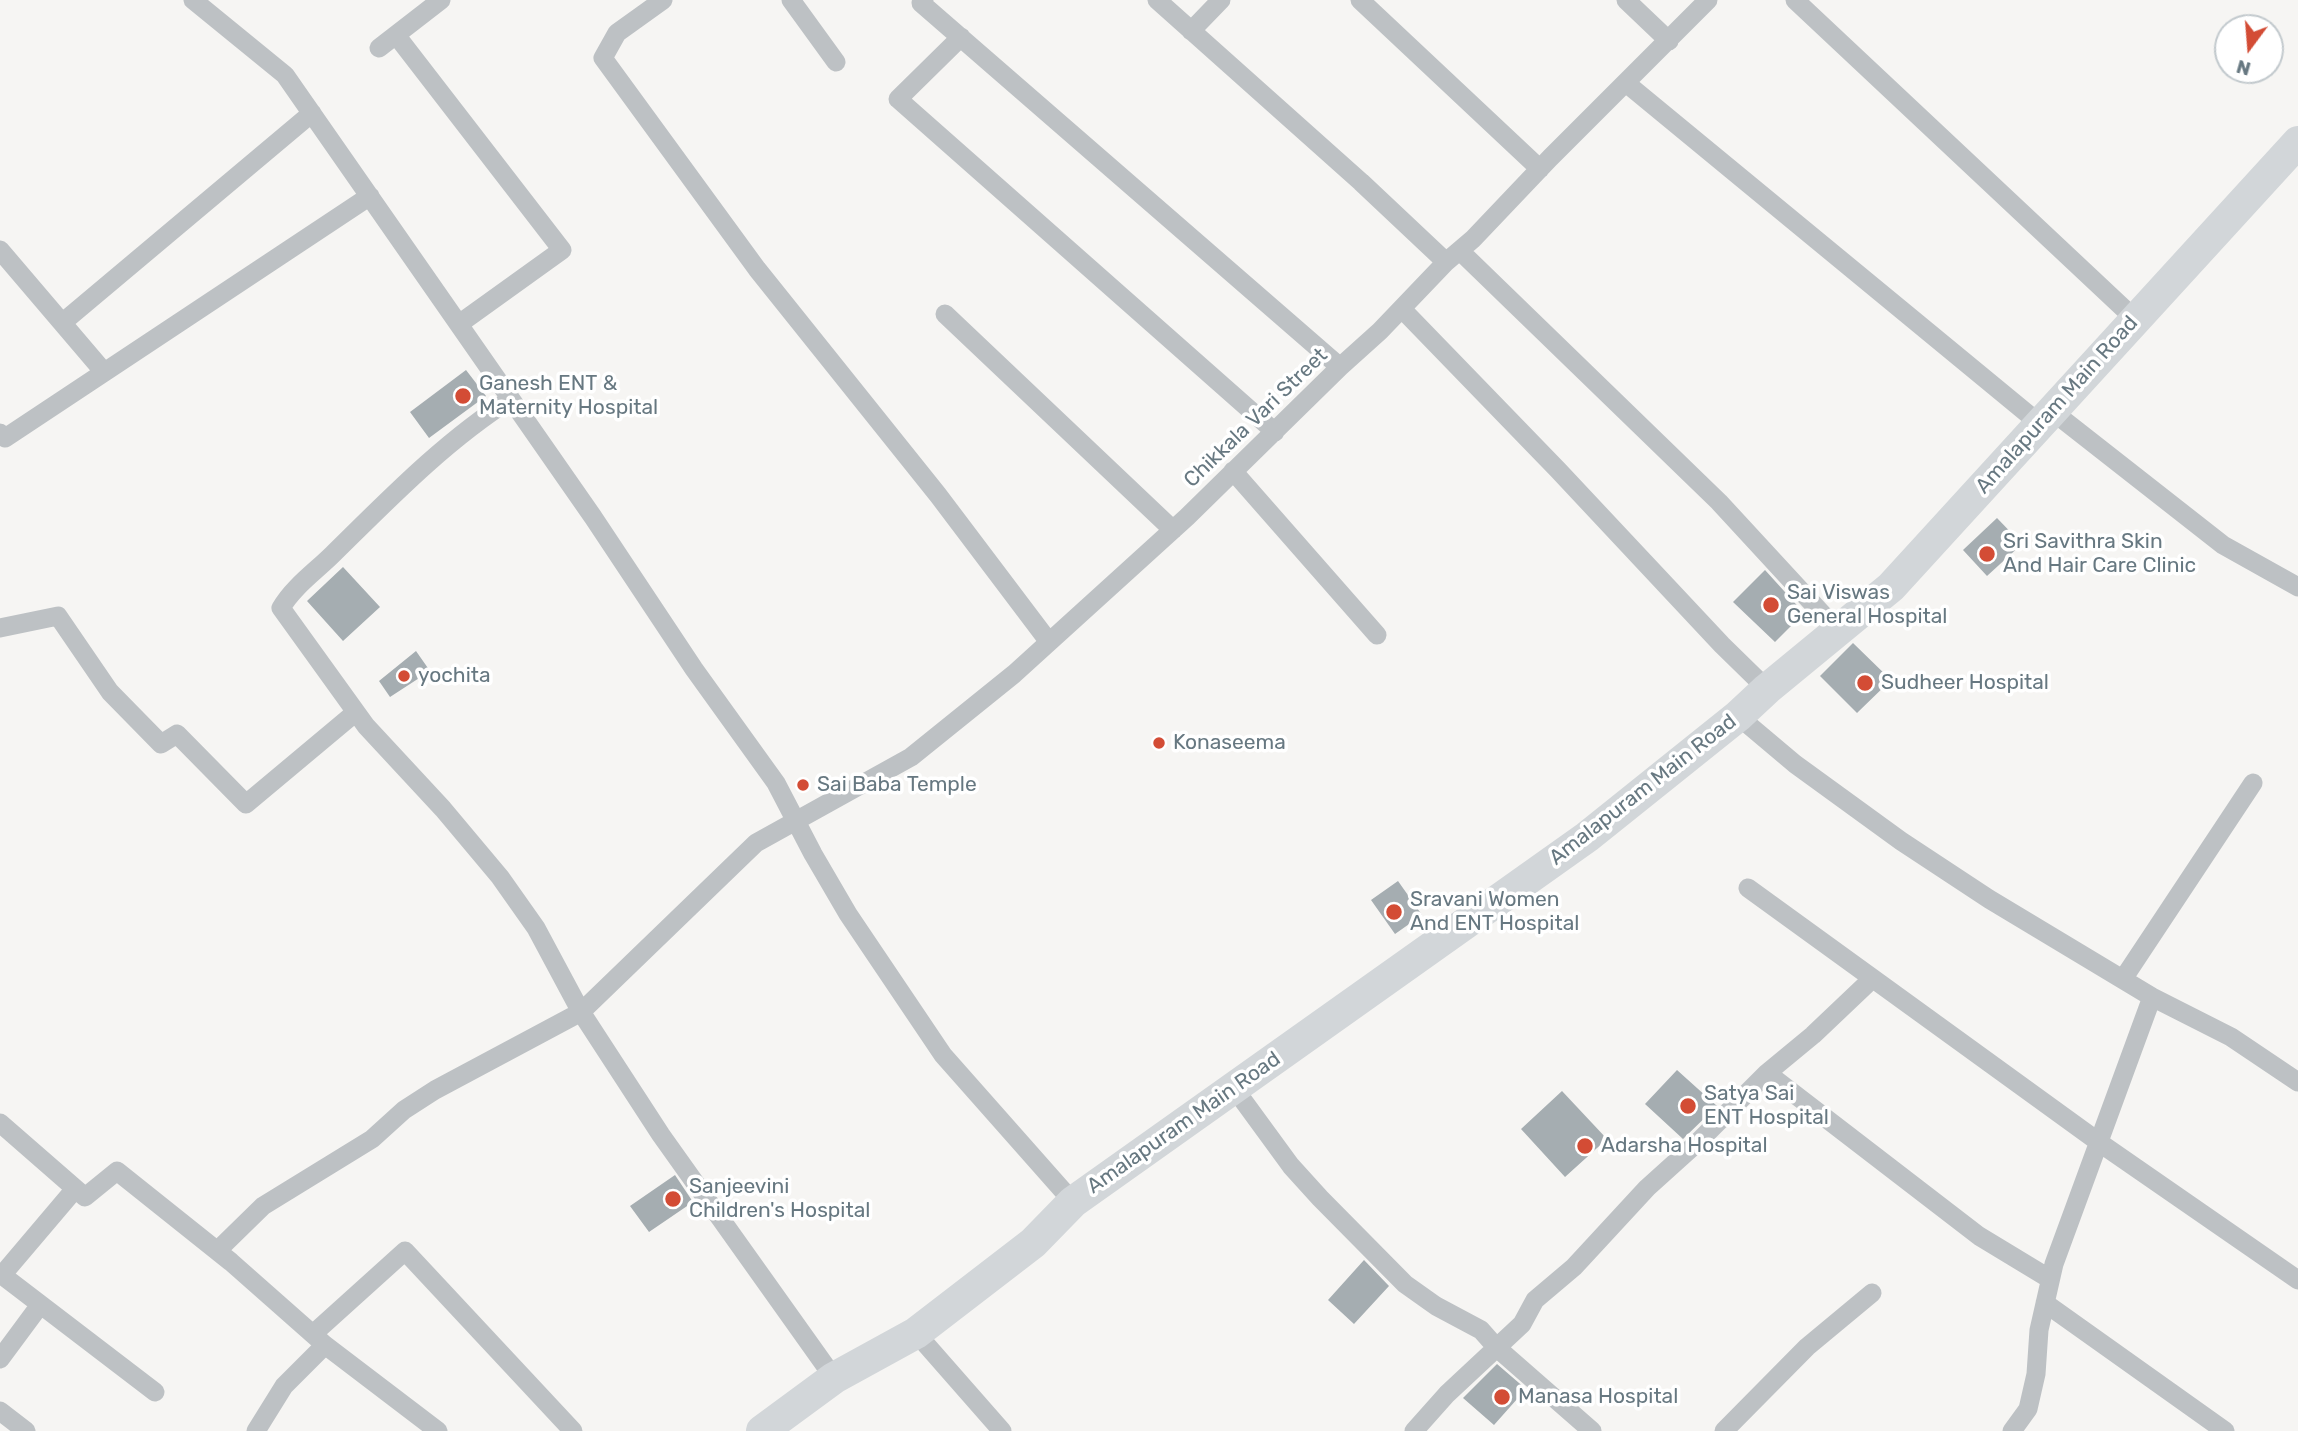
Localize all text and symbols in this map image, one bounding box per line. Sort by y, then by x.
north arrow [2214,14,2284,84]
text: N [2234,55,2253,81]
street label: Amalapuram Main Road [1971,311,2143,499]
street label: Chikkala Vari Street [1179,343,1333,493]
place label: Ganesh ENT & Maternity Hospital [479,371,658,421]
marker: Ganesh ENT & Maternity Hospital [453,386,473,406]
place label: Sri Savithra Skin And Hair Care Clinic [2003,529,2196,579]
marker: Sri Savithra Skin And Hair Care Clinic [1977,544,1997,564]
place label: Sai Viswas General Hospital [1787,580,1947,630]
marker: Sai Viswas General Hospital [1761,595,1781,615]
place label: yochita [418,663,491,689]
marker: yochita [396,668,412,684]
place label: Sudheer Hospital [1881,670,2049,696]
marker: Sudheer Hospital [1855,673,1875,693]
street label: Amalapuram Main Road [1544,709,1742,871]
place label: Konaseema [1173,730,1286,756]
marker: Konaseema [1151,735,1167,751]
place label: Sai Baba Temple [817,772,977,798]
marker: Sai Baba Temple [795,777,811,793]
place label: Sravani Women And ENT Hospital [1410,887,1579,937]
marker: Sravani Women And ENT Hospital [1384,902,1404,922]
street label: Amalapuram Main Road [1082,1047,1286,1199]
place label: Satya Sai ENT Hospital [1704,1081,1829,1131]
marker: Satya Sai ENT Hospital [1678,1096,1698,1116]
place label: Adarsha Hospital [1601,1133,1768,1159]
marker: Adarsha Hospital [1575,1136,1595,1156]
place label: Sanjeevini Children's Hospital [689,1174,870,1224]
marker: Sanjeevini Children's Hospital [663,1189,683,1209]
place label: Manasa Hospital [1518,1384,1678,1410]
marker: Manasa Hospital [1492,1387,1512,1407]

